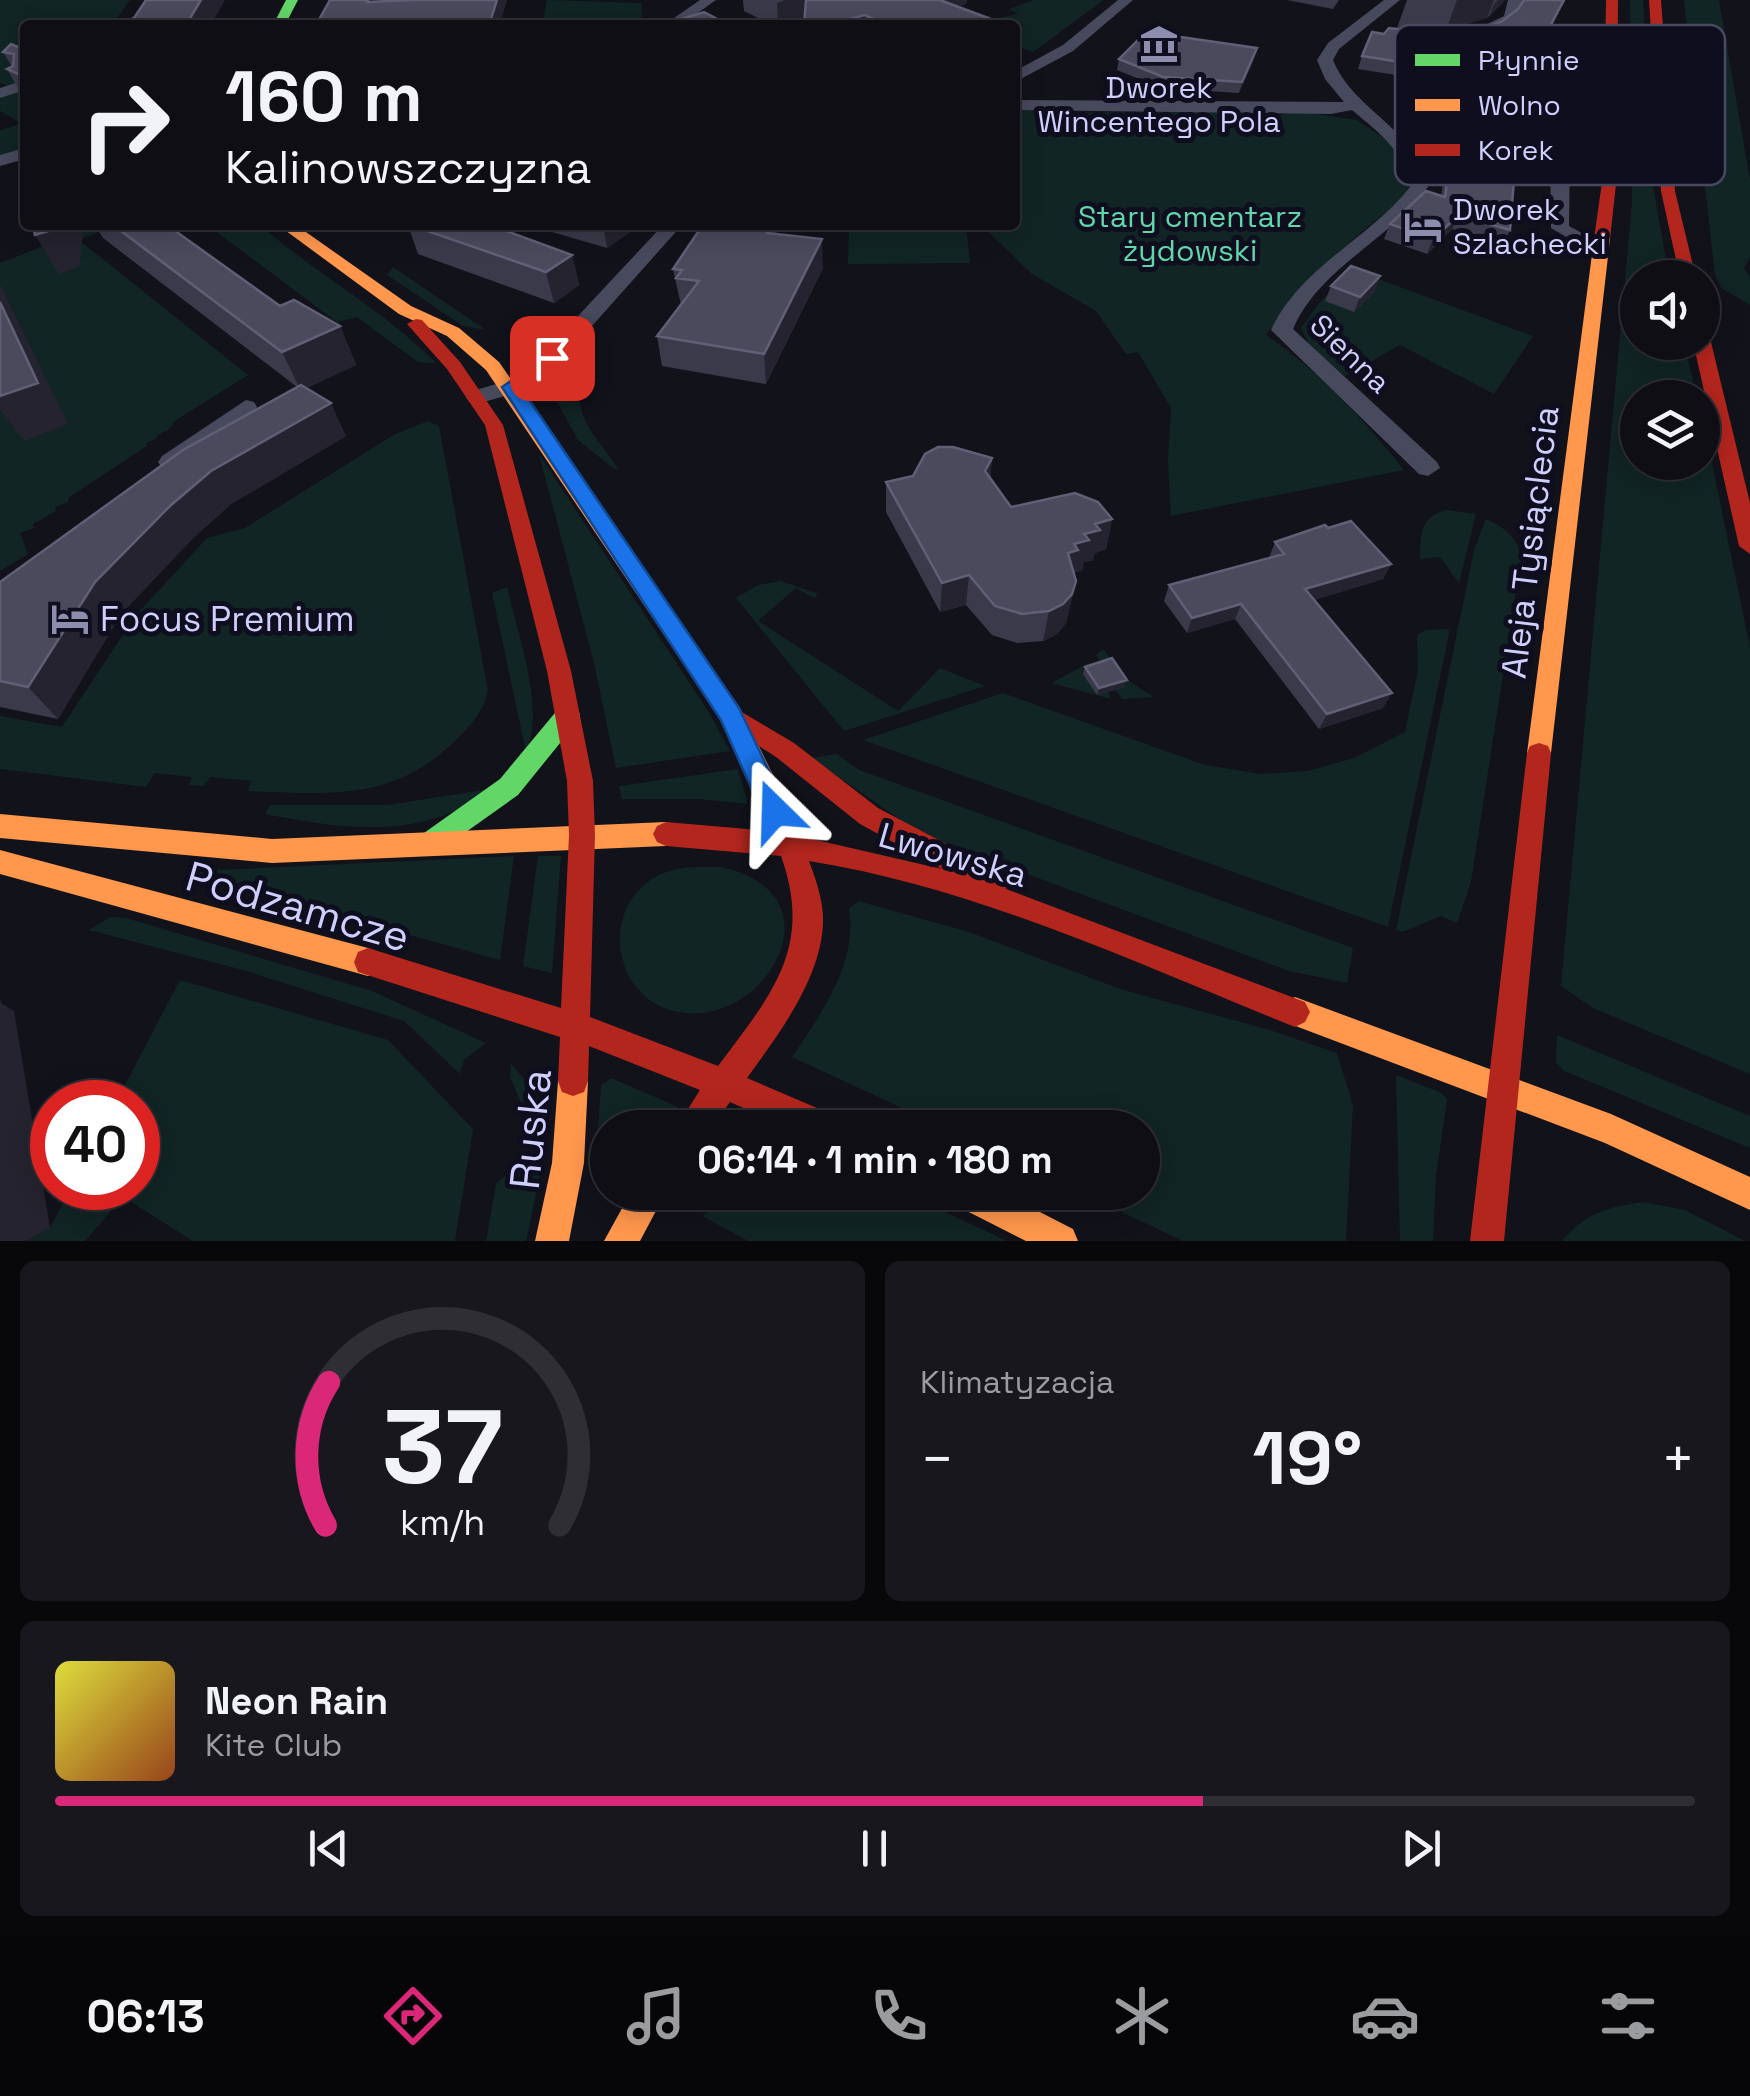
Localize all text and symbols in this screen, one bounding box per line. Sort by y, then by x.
museum icon: Dworek Wincentego Pola [1138,23,1180,65]
legend [1395,25,1725,185]
text: Płynnie [1478,42,1580,78]
text: 160 m [225,52,423,141]
icon: right [60,60,190,190]
place label: Dworek Wincentego Pola [1038,68,1280,141]
text: Wolno [1478,87,1561,123]
text: Korek [1478,132,1554,168]
text: Kalinowszczyzna [225,139,591,196]
place label: Dworek Szlachecki [1453,190,1607,263]
park label: Stary cmentarz żydowski [1078,197,1302,270]
hotel icon: Dworek Szlachecki [1402,206,1444,248]
map controls [1620,260,1720,480]
button: sound [1620,260,1720,360]
street label: Sienna [1302,306,1399,402]
pin [510,316,595,401]
icon: arrive [525,331,580,386]
button: layers [1620,380,1720,480]
street label: Aleja Tysiąclecia [1491,403,1569,681]
place label: Focus Premium [100,597,355,641]
hotel icon: Focus Premium [49,598,91,640]
position arrow [723,759,827,863]
street label: Lwowska [874,813,1032,897]
street label: Podzamcze [180,849,416,964]
street label: Ruska [498,1066,563,1192]
speed limit sign: 40 [30,1080,160,1210]
text: 06:14 · 1 min · 180 m [697,1136,1053,1184]
text: Klimatyzacja [920,1362,1114,1402]
text: 37 [382,1381,503,1513]
text: 19° [1253,1410,1362,1506]
text: − [920,1424,954,1494]
text: + [1661,1424,1695,1494]
text: km/h [400,1500,485,1545]
text: Neon Rain [205,1677,388,1725]
text: Kite Club [205,1725,342,1765]
icon: previous [301,1821,356,1876]
icon: pause [847,1821,902,1876]
icon: next [1394,1821,1449,1876]
icon: directions [378,1981,448,2051]
icon: music [621,1981,691,2051]
icon: phone [864,1981,934,2051]
icon: climate [1107,1981,1177,2051]
icon: car [1350,1981,1420,2051]
icon: filters [1593,1981,1663,2051]
text: 06:13 [87,1988,205,2045]

